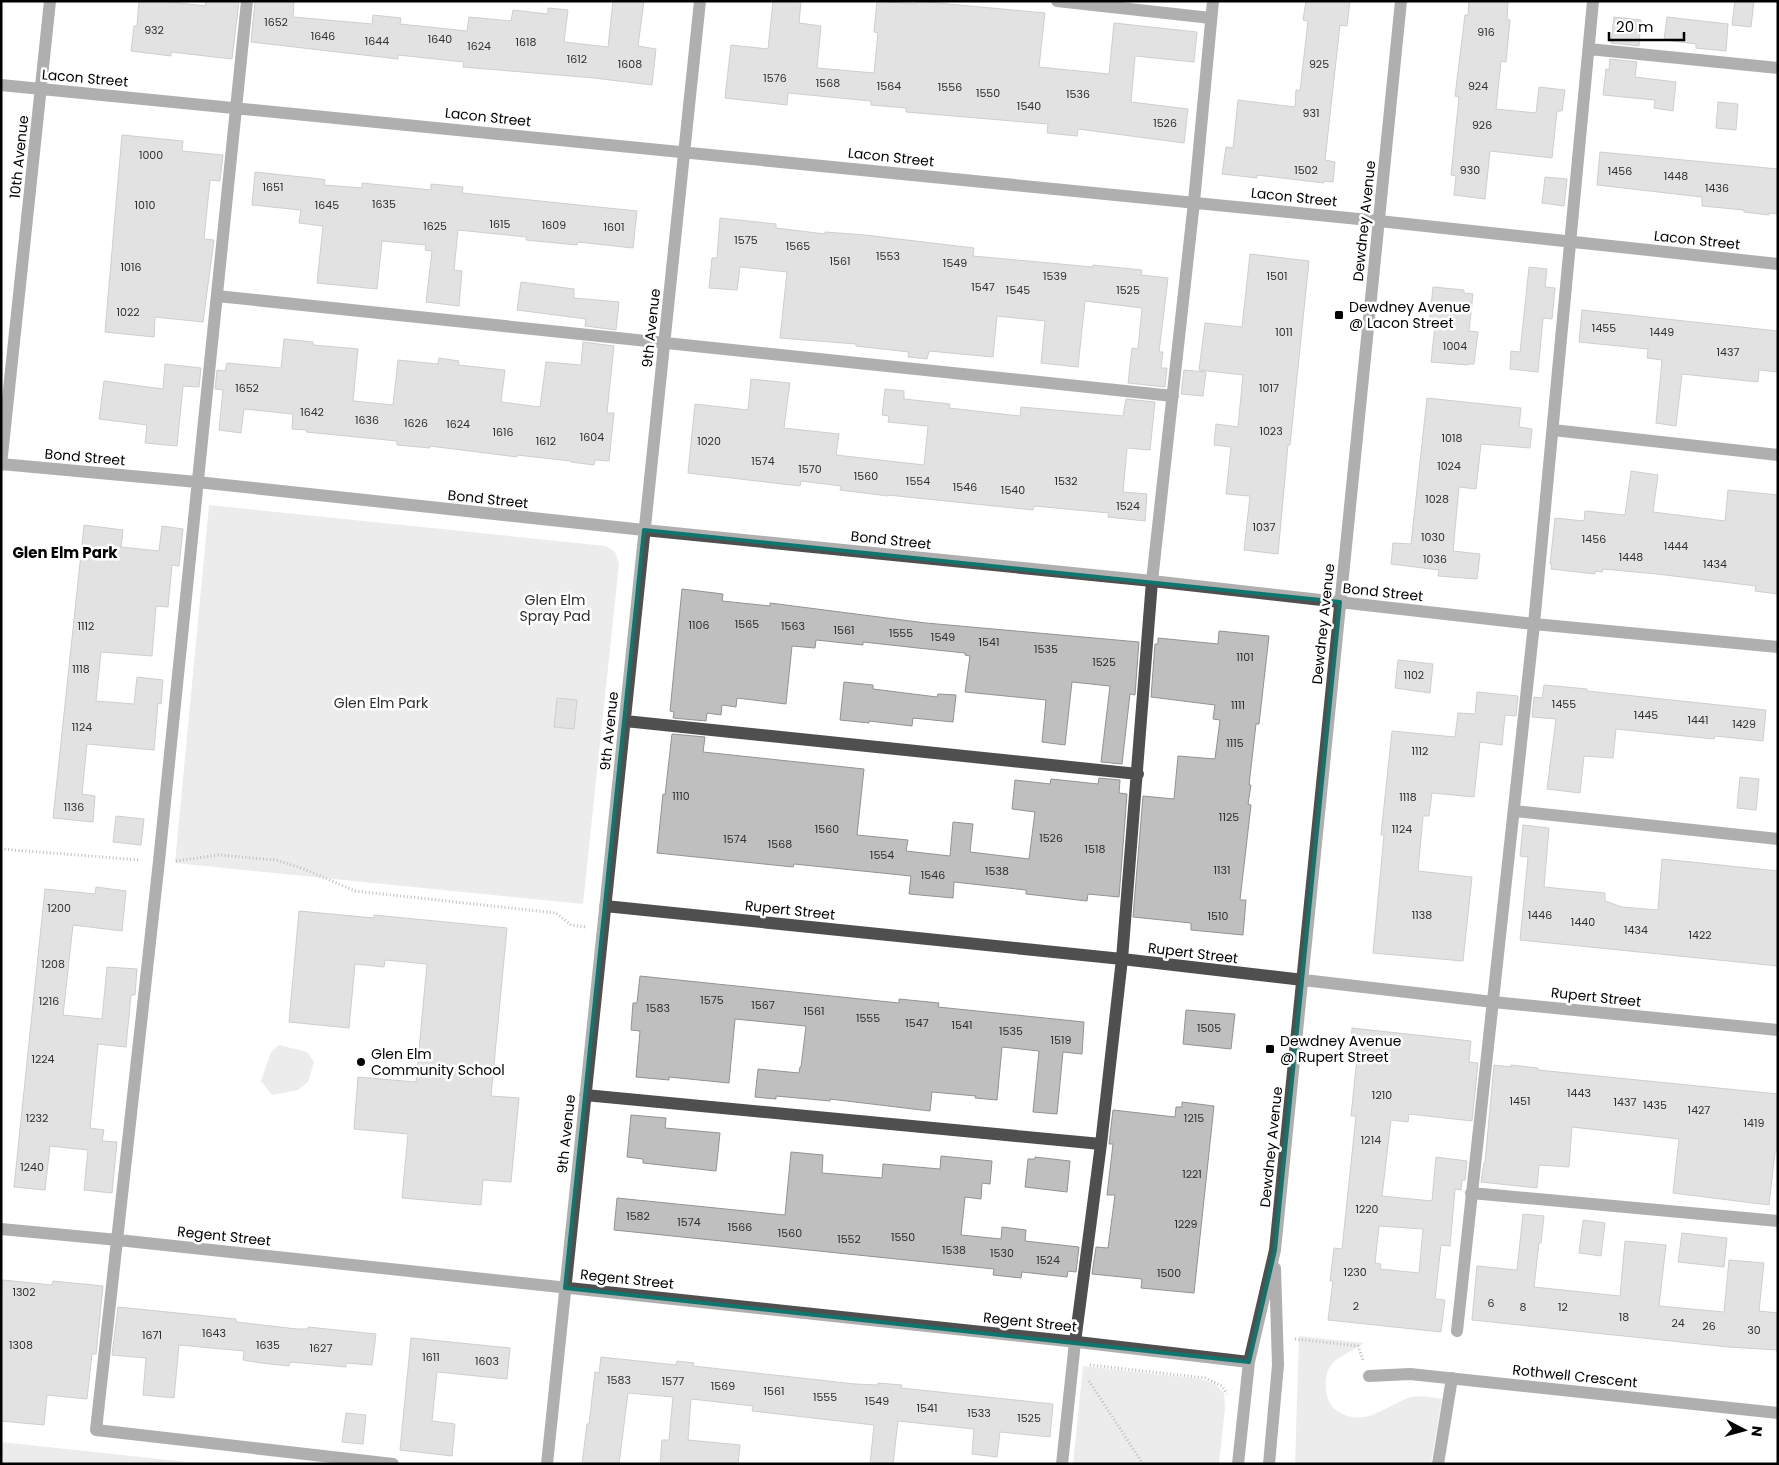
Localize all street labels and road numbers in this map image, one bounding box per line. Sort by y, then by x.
street label: Lacon Street [41,64,129,92]
street label: Lacon Street [444,103,532,131]
street label: 10th Avenue [5,114,33,200]
street label: Lacon Street [847,143,935,171]
street label: Dewdney Avenue [1348,159,1380,282]
street label: Lacon Street [1250,183,1338,211]
street label: Lacon Street [1653,226,1741,254]
street label: 9th Avenue [637,287,665,368]
street label: Bond Street [44,444,126,470]
street label: Bond Street [447,485,529,513]
street label: Bond Street [850,526,932,554]
street label: Dewdney Avenue [1307,562,1339,685]
street label: Bond Street [1342,578,1424,606]
street label: 9th Avenue [595,690,623,771]
street label: Rupert Street [744,895,836,925]
street label: Rupert Street [1147,938,1239,968]
street label: Rupert Street [1550,982,1642,1012]
street label: Dewdney Avenue [1255,1085,1287,1208]
street label: 9th Avenue [552,1093,580,1174]
street label: Regent Street [176,1221,272,1251]
street label: Regent Street [579,1264,675,1294]
street label: Regent Street [982,1307,1078,1337]
street label: Rothwell Crescent [1512,1359,1638,1393]

